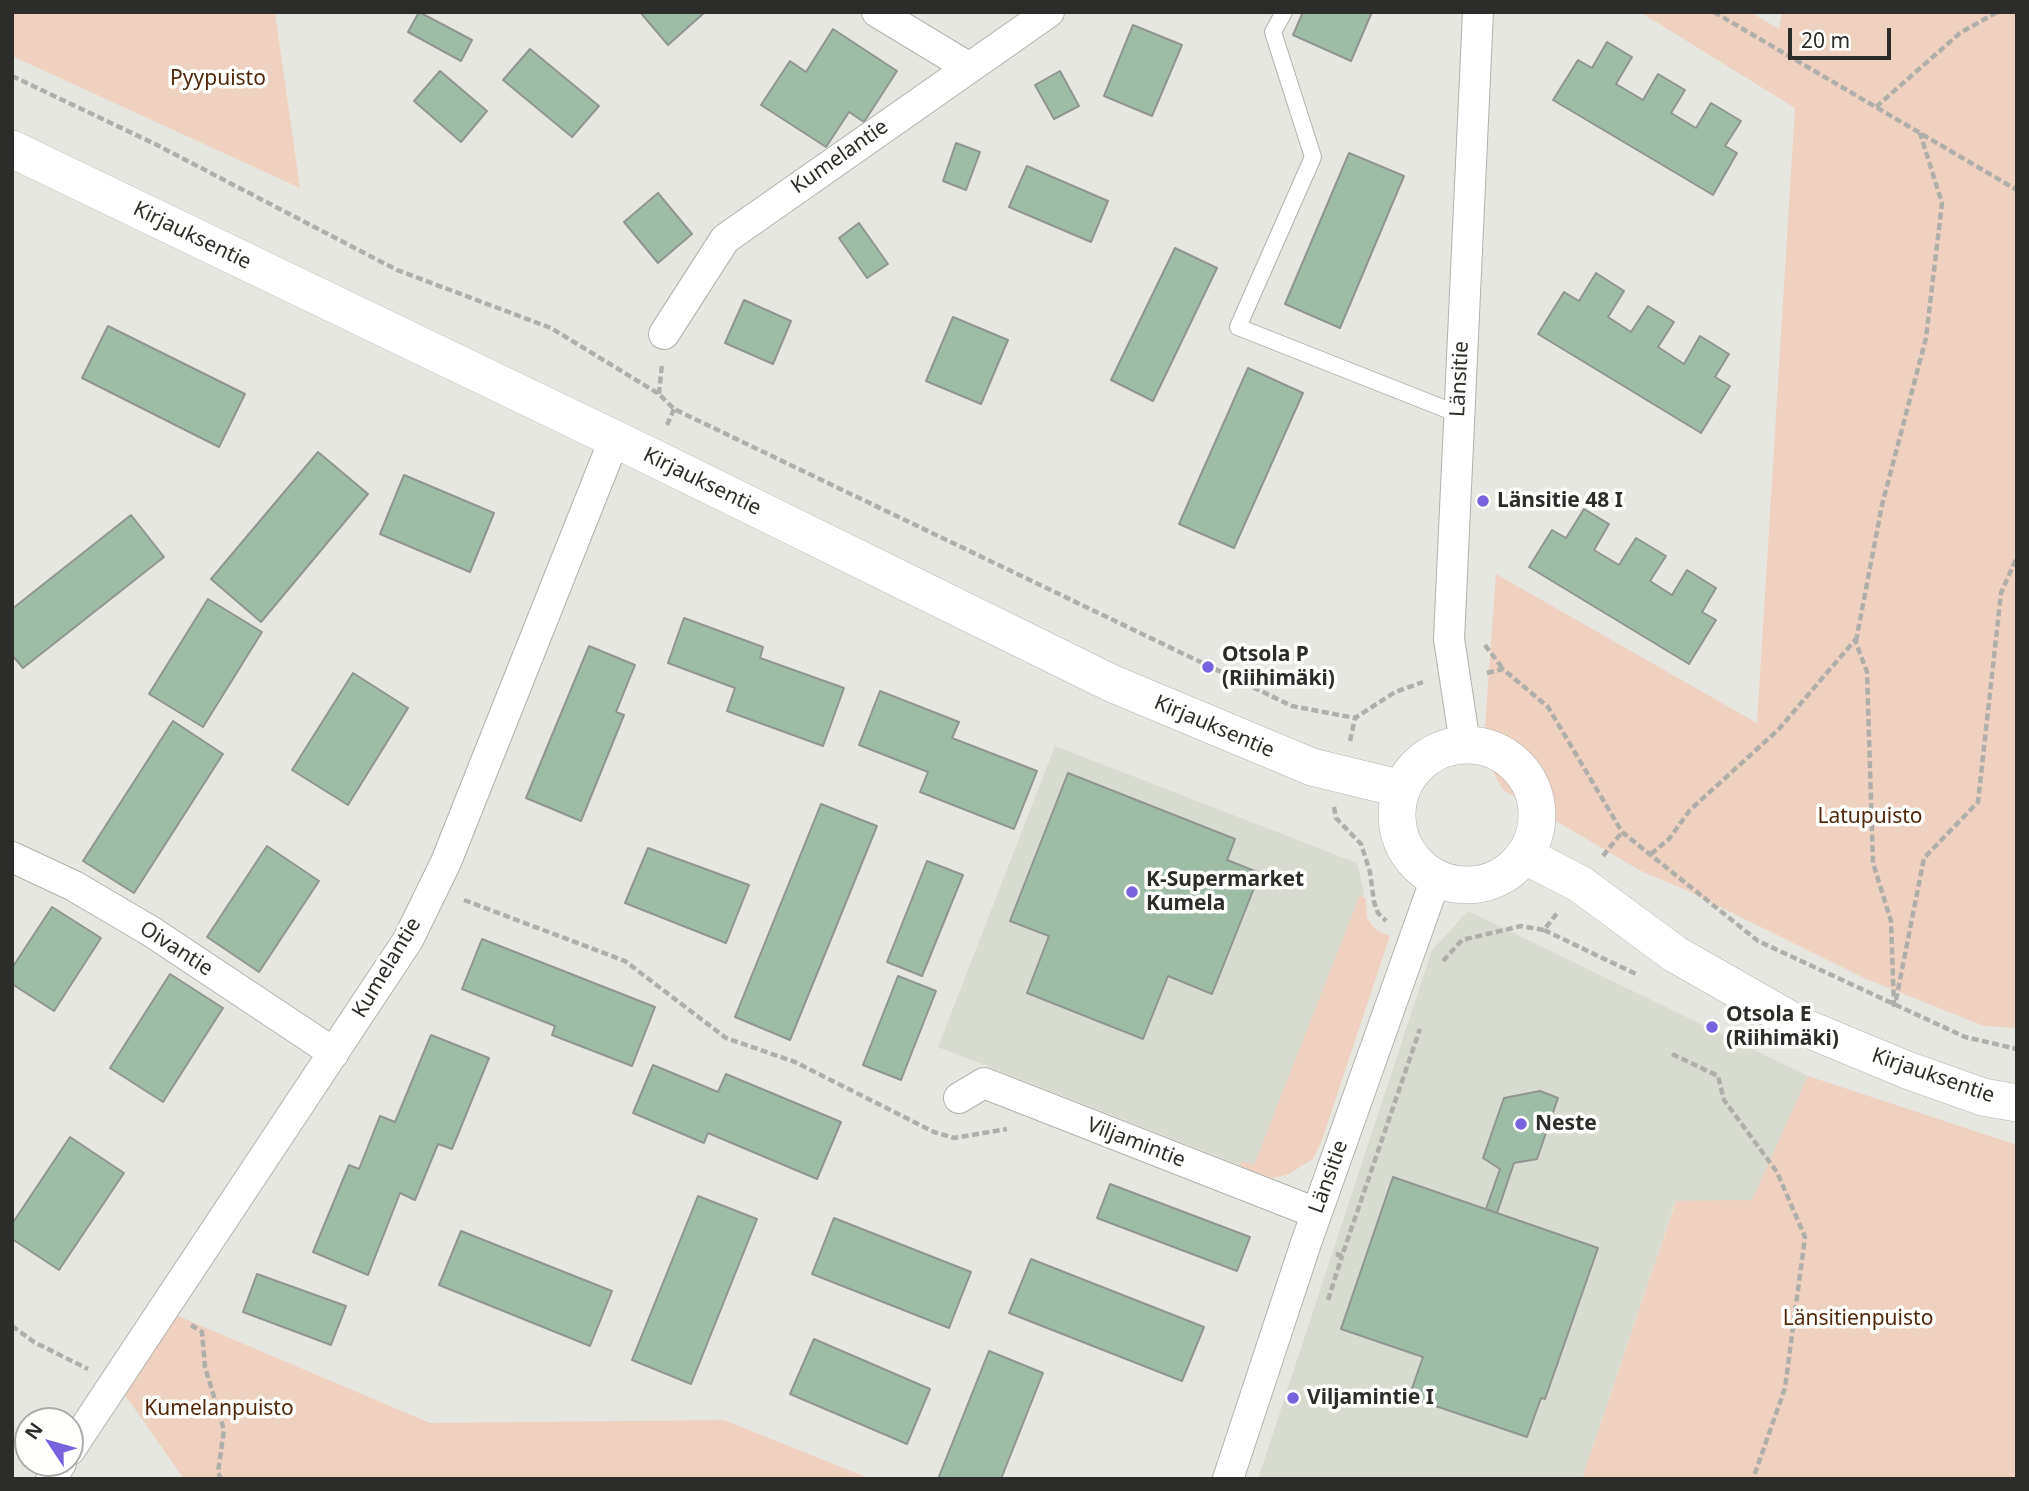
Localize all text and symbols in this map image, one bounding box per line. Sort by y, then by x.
scale bar [1791,14,1894,58]
text: 20 m [1801,26,1850,54]
park label: Pyypuisto [170,66,266,92]
street label: Kumelantie [787,114,893,200]
street label: Kirjauksentie [129,197,255,275]
street label: Länsitie [1445,340,1475,418]
street label: Kirjauksentie [639,443,765,521]
place label: Länsitie 48 I [1497,488,1623,514]
marker: Länsitie 48 I [1475,493,1491,509]
place label: Otsola P (Riihimäki) [1222,642,1335,692]
marker: Otsola P (Riihimäki) [1200,659,1216,675]
street label: Kirjauksentie [1150,690,1278,764]
park label: Latupuisto [1818,804,1922,830]
place label: K-Supermarket Kumela [1146,867,1304,917]
marker: K-Supermarket Kumela [1124,884,1140,900]
street label: Kumelantie [347,913,427,1023]
street label: Oivantie [135,916,217,982]
place label: Otsola E (Riihimäki) [1726,1002,1839,1052]
marker: Otsola E (Riihimäki) [1704,1019,1720,1035]
street label: Kirjauksentie [1868,1043,1998,1109]
place label: Neste [1535,1111,1597,1137]
street label: Viljamintie [1083,1113,1189,1173]
marker: Neste [1513,1116,1529,1132]
street label: Länsitie [1304,1137,1354,1217]
park label: Länsitienpuisto [1783,1306,1933,1332]
place label: Viljamintie I [1307,1385,1434,1411]
marker: Viljamintie I [1285,1390,1301,1406]
park label: Kumelanpuisto [144,1396,294,1422]
north arrow [14,1407,84,1477]
text: N [19,1417,49,1445]

